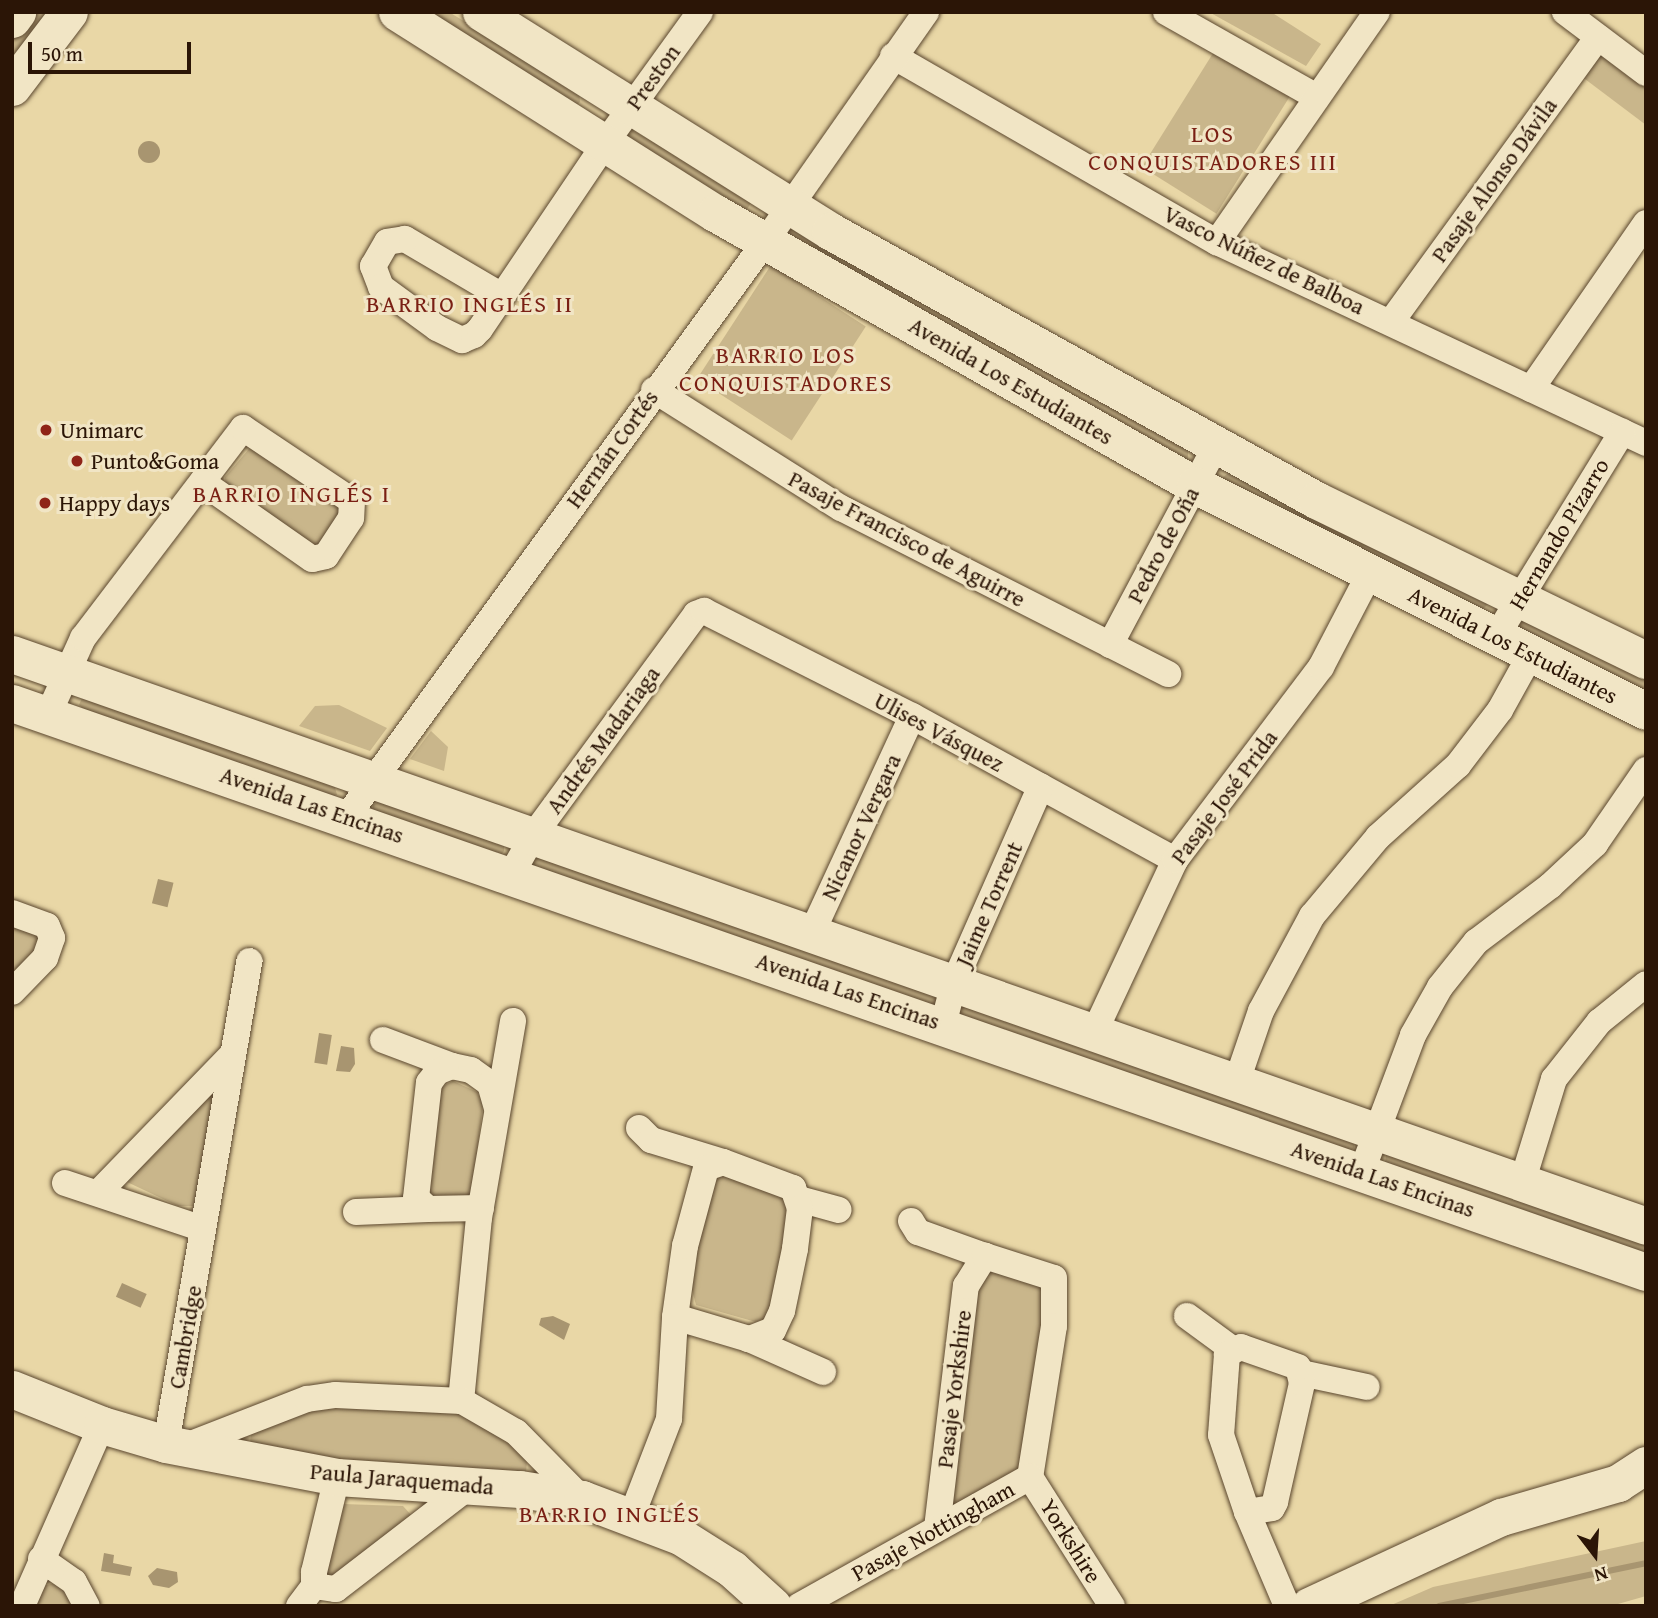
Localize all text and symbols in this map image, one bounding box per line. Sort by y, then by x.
scale bar [32,28,194,72]
text: 50 m [41,38,83,69]
street label: Preston [620,39,686,115]
street label: Pasaje Alonso Dávila [1425,92,1563,268]
district label: LOS CONQUISTADORES III [1090,120,1336,176]
street label: Vasco Núñez de Balboa [1159,199,1369,321]
district label: BARRIO INGLÉS II [368,290,572,318]
street label: Avenida Los Estudiantes [904,311,1118,451]
district label: BARRIO LOS CONQUISTADORES [681,341,891,397]
street label: Hernán Cortés [560,385,664,513]
place label: Unimarc [60,416,144,444]
marker: Unimarc [38,422,54,438]
place label: Punto&Goma [91,447,219,475]
marker: Punto&Goma [69,453,85,469]
street label: Hernando Pizarro [1503,453,1615,615]
street label: Pasaje Francisco de Aguirre [784,465,1030,613]
district label: BARRIO INGLÉS I [195,480,389,508]
street label: Pedro de Oña [1121,482,1205,608]
place label: Happy days [59,489,170,517]
marker: Happy days [37,495,53,511]
street label: Avenida Los Estudiantes [1404,580,1622,710]
street label: Andrés Madariaga [540,661,666,819]
street label: Ulises Vásquez [870,686,1008,778]
street label: Pasaje José Prida [1165,725,1283,869]
street label: Nicanor Vergara [815,749,907,905]
street label: Avenida Las Encinas [217,761,407,849]
street label: Jaime Torrent [949,837,1029,971]
street label: Avenida Las Encinas [753,947,943,1035]
street label: Avenida Las Encinas [1288,1135,1478,1223]
street label: Cambridge [162,1283,208,1391]
street label: Pasaje Yorkshire [931,1308,977,1470]
street label: Paula Jaraquemada [309,1457,495,1501]
street label: Pasaje Nottingham [847,1475,1019,1587]
street label: Yorkshire [1034,1494,1108,1588]
district label: BARRIO INGLÉS [521,1500,699,1528]
north arrow [1560,1520,1630,1590]
text: N [1591,1560,1611,1590]

